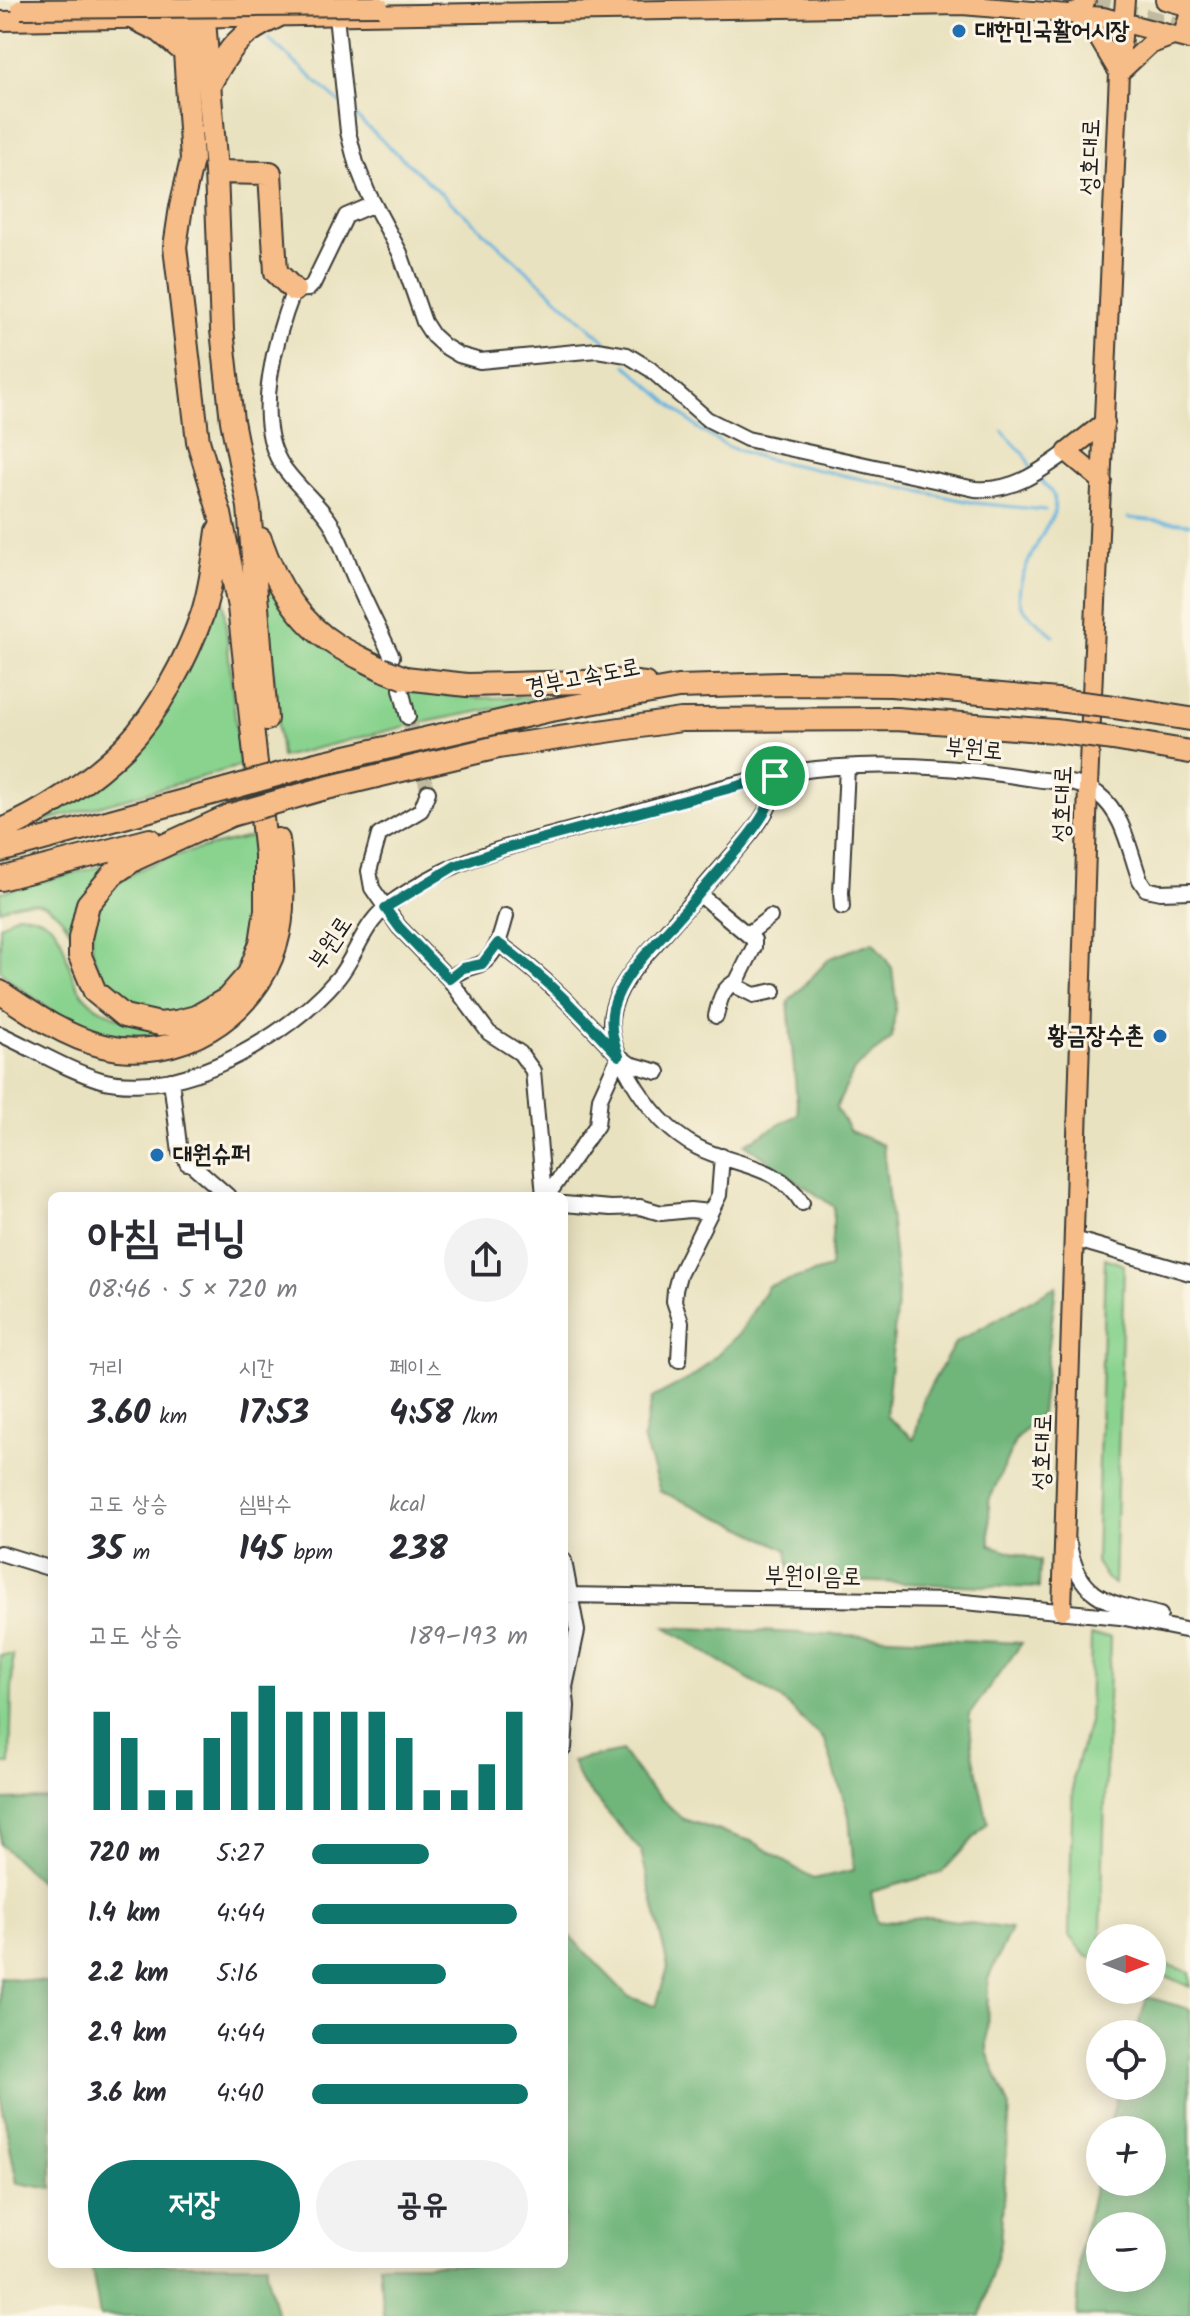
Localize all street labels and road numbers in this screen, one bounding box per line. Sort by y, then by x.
street label: 성호대로 [1070,118,1112,196]
street label: 경부고속도로 [522,648,644,708]
street label: 부원로 [943,728,1005,772]
street label: 성호대로 [1042,765,1084,843]
street label: 부원로 [299,908,363,978]
street label: 성호대로 [1022,1413,1064,1491]
street label: 부원이음로 [764,1557,862,1597]

